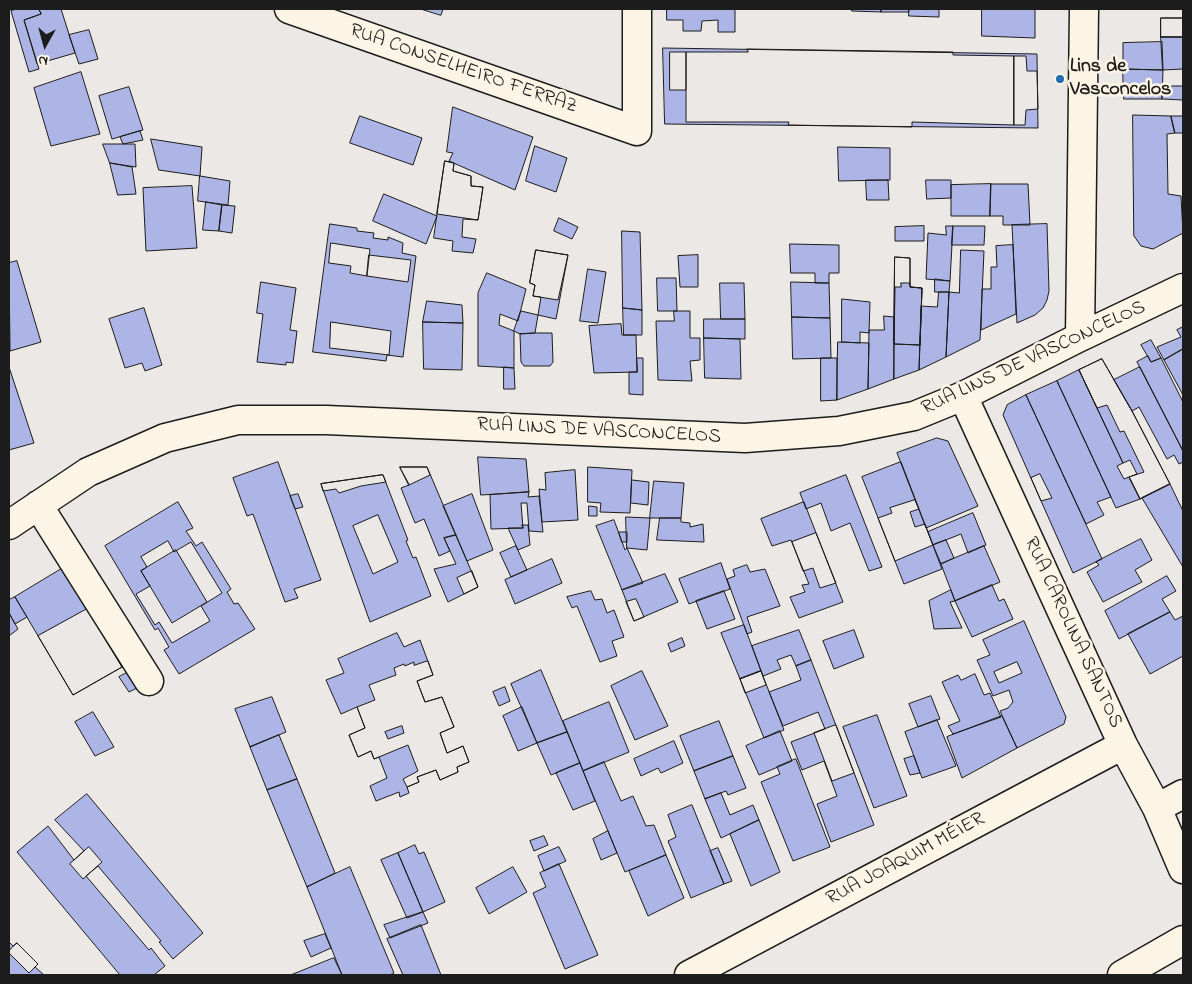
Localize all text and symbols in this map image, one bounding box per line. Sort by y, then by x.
north arrow [20,20,70,70]
street label: RUA CONSELHEIRO FERRAZ [346,20,580,120]
text: N [37,49,49,71]
place label: Lins de Vasconcelos [1070,56,1171,103]
marker: Lins de Vasconcelos [1054,73,1066,85]
street label: RUA LINS DE VASCONCELOS [918,296,1150,422]
street label: RUA LINS DE VASCONCELOS [476,414,722,450]
street label: RUA CAROLINA SANTOS [1017,534,1127,732]
street label: RUA JOAQUIM MÉIER [823,808,989,912]

